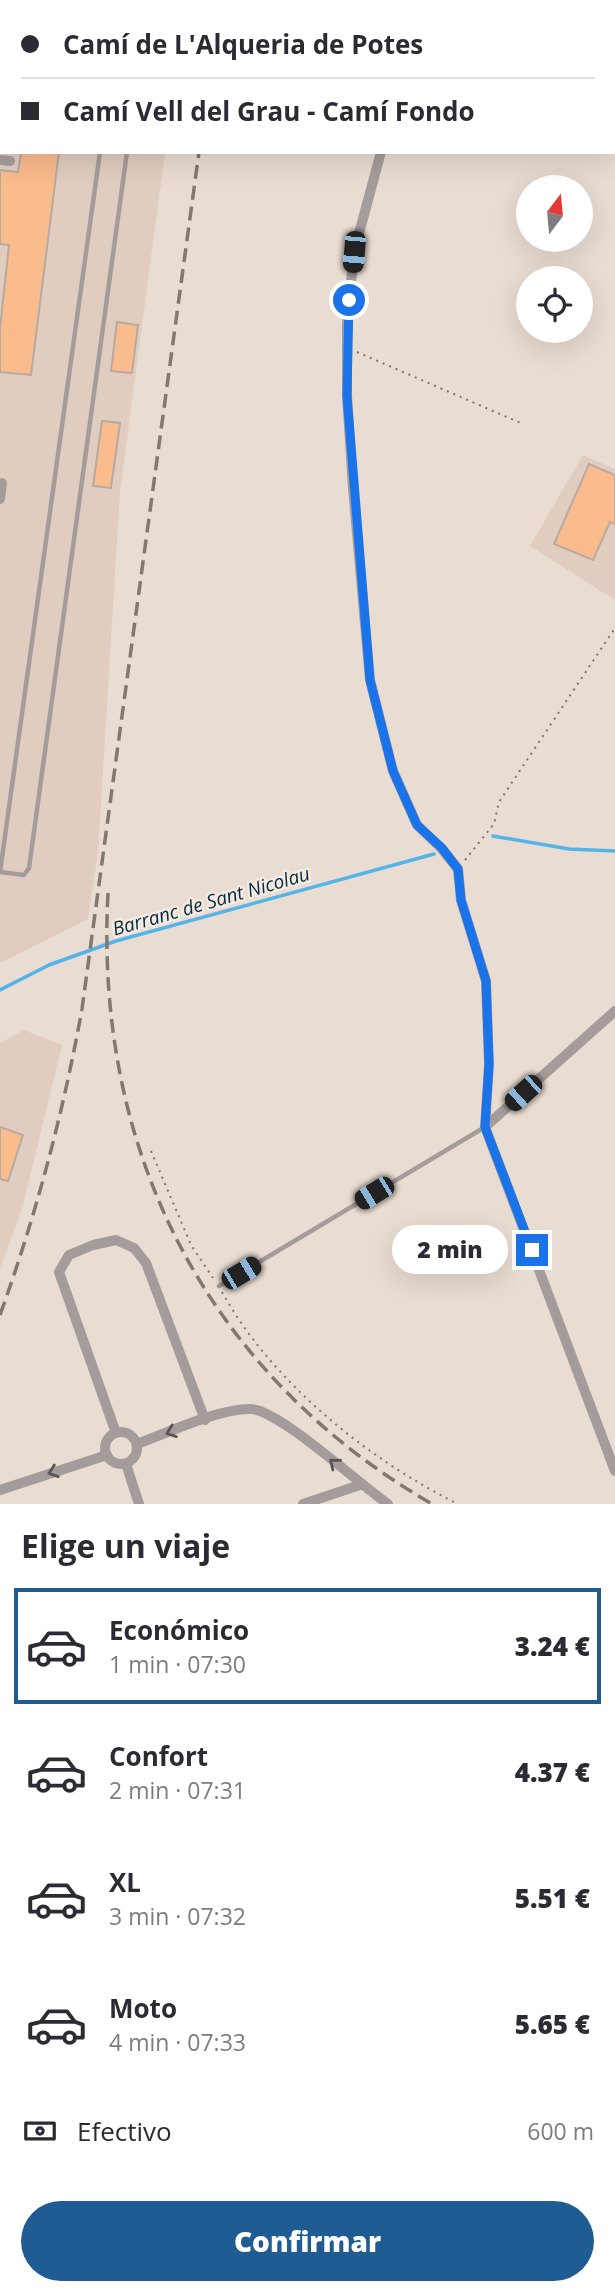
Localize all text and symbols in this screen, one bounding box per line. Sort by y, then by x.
text: Camí de L'Alqueria de Potes [63,26,423,62]
text: Camí Vell del Grau - Camí Fondo [63,93,475,129]
north arrow [516,175,593,252]
map controls [516,175,593,343]
car [342,230,367,274]
button: locate [516,266,593,343]
route start [333,284,365,316]
water label: Barranc de Sant Nicolau [109,860,313,942]
car [501,1071,546,1115]
car [351,1173,398,1213]
callout: 2 min [392,1226,508,1274]
text: 2 min [417,1233,483,1265]
route end [516,1234,548,1266]
car [218,1253,265,1293]
one-way arrow [166,1424,178,1438]
one-way arrow [329,1459,341,1472]
one-way arrow [48,1464,60,1478]
text: Elige un viaje [21,1524,230,1567]
text: Económico [109,1612,249,1648]
icon: car [25,1615,88,1678]
text: 3.24 € [515,1628,590,1664]
text: 1 min · 07:30 [109,1648,246,1680]
text: Confort [109,1738,208,1774]
icon: car [25,1741,88,1804]
text: 4.37 € [515,1754,590,1790]
text: 2 min · 07:31 [109,1774,246,1806]
text: XL [109,1864,141,1900]
icon: car [25,1867,88,1930]
text: 5.51 € [515,1880,590,1916]
text: 3 min · 07:32 [109,1900,246,1932]
text: Moto [109,1990,177,2026]
icon: car [25,1993,88,2056]
text: 5.65 € [515,2006,590,2042]
text: 4 min · 07:33 [109,2026,246,2058]
icon: cash [21,2112,59,2150]
text: Efectivo [77,2113,172,2149]
text: 600 m [527,2115,594,2147]
button: Confirmar [21,2201,594,2281]

